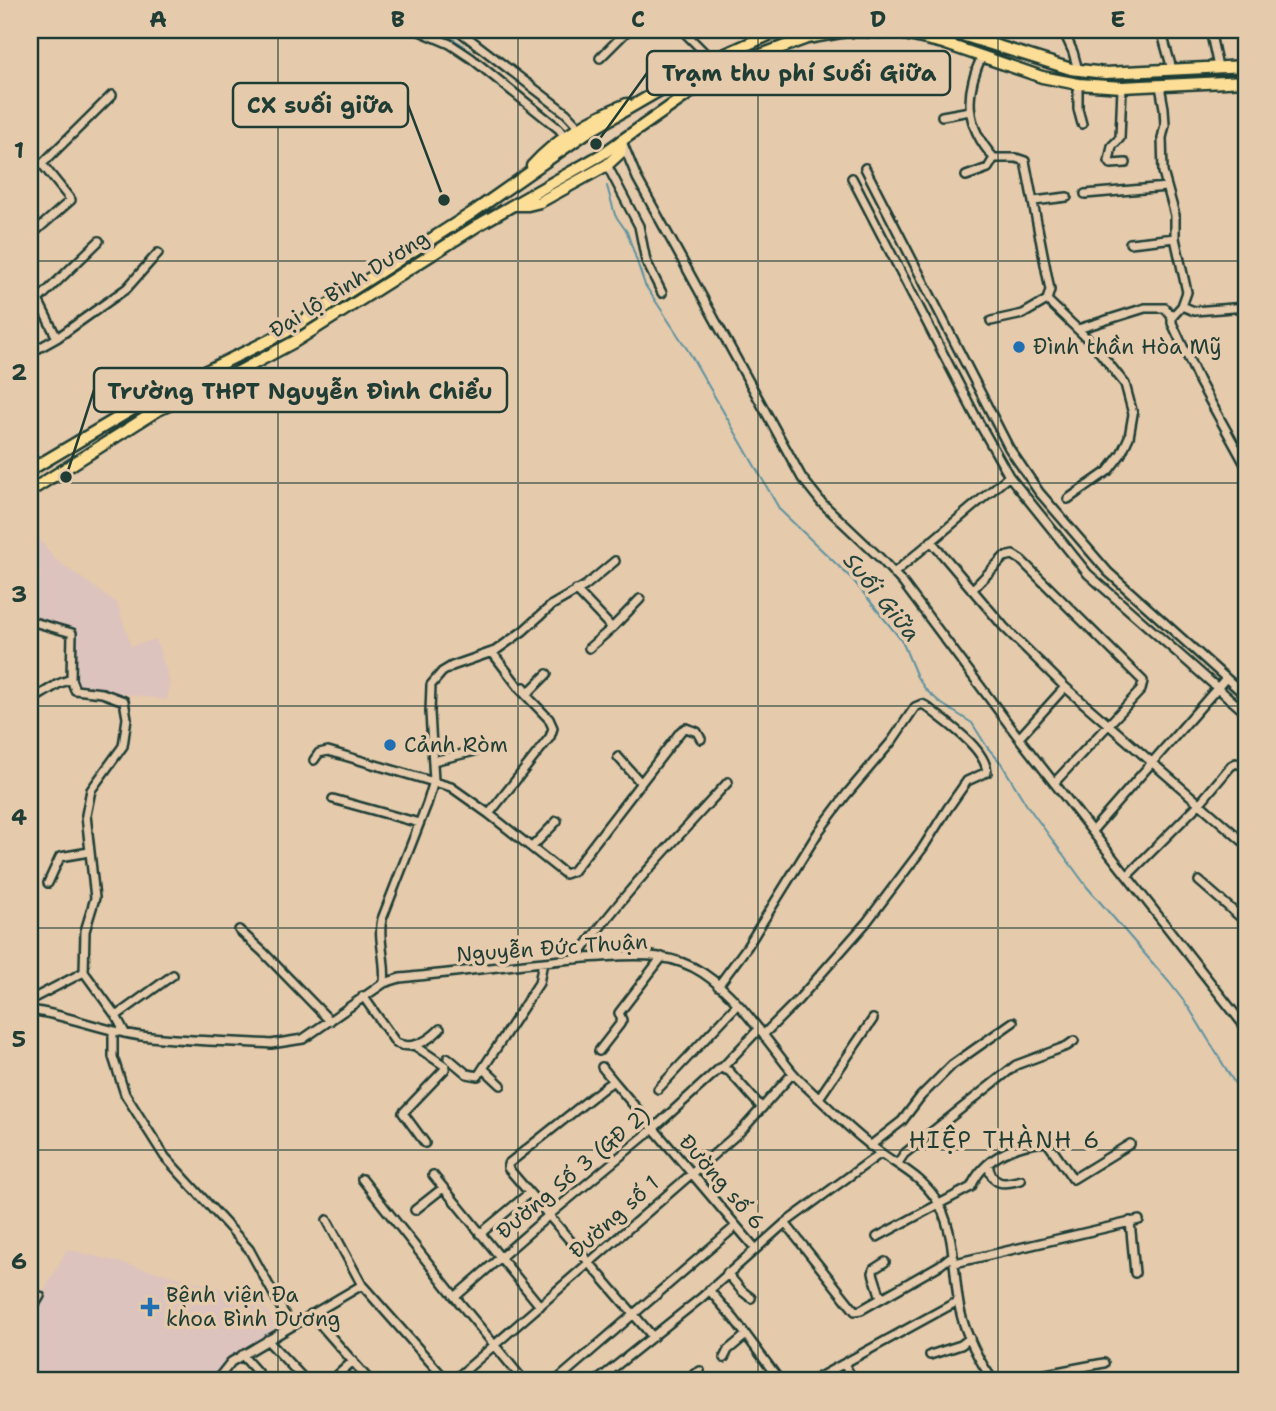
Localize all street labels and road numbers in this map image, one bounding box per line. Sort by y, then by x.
street label: Đại lộ Bình Dương [264,224,434,344]
street label: Nguyễn Đức Thuận [455,927,649,969]
street label: Đường Số 3 (GĐ 2) [490,1101,656,1245]
street label: Đường số 6 [673,1128,771,1236]
street label: Đường số 1 [563,1169,665,1265]

